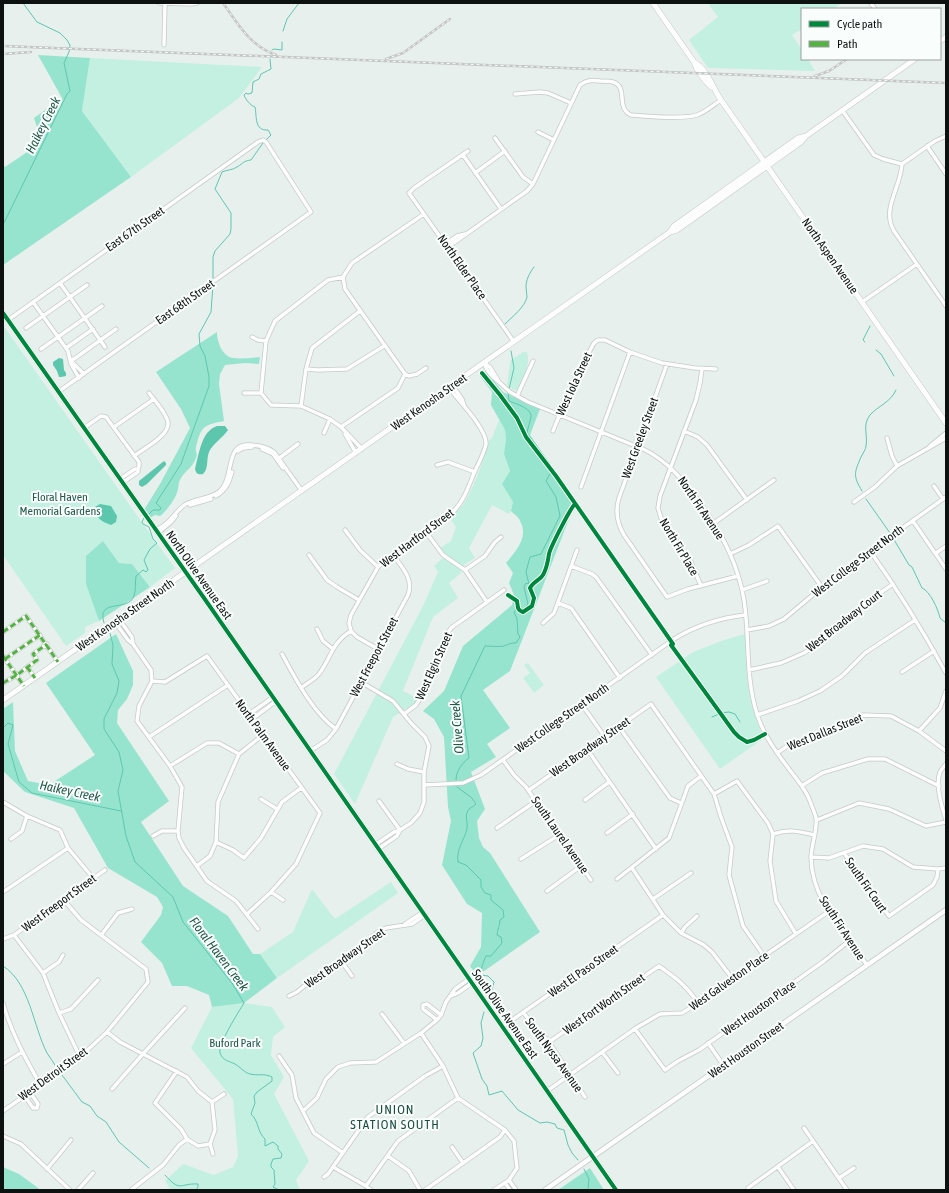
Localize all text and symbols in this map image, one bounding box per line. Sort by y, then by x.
legend [801,8,941,60]
text: Cycle path [837,17,882,31]
text: Path [837,37,858,51]
water label: Haikey Creek [22,94,64,156]
street label: East 67th Street [103,203,168,254]
street label: North Aspen Avenue [799,216,861,296]
street label: North Elder Place [434,232,490,302]
street label: East 68th Street [153,276,218,327]
street label: West Iola Street [553,349,595,418]
street label: West Kenosha Street [388,370,470,433]
street label: West Greeley Street [619,395,661,480]
street label: North Fir Avenue [675,474,727,542]
park label: Floral Haven Memorial Gardens [19,490,101,518]
street label: West Hartford Street [377,505,457,570]
street label: North Fir Place [656,516,702,578]
street label: West College Street North [809,522,907,600]
street label: North Olive Avenue East [163,528,235,623]
street label: West Kenosha Street North [73,576,177,654]
street label: West Broadway Court [803,587,885,655]
street label: West Freeport Street [347,614,401,699]
street label: West Elgin Street [413,629,455,702]
street label: West College Street North [512,680,612,756]
street label: North Palm Avenue [232,697,294,773]
water label: Olive Creek [447,699,467,754]
street label: West Dallas Street [785,710,865,753]
street label: West Broadway Street [547,714,633,780]
water label: Haikey Creek [38,777,102,805]
street label: South Laurel Avenue [528,794,592,876]
street label: South Fir Court [842,855,890,916]
street label: West Freeport Street [19,871,99,935]
street label: South Fir Avenue [816,893,868,963]
water label: Floral Haven Creek [186,914,252,994]
street label: West Broadway Street [302,925,388,991]
street label: West El Paso Street [545,941,621,1000]
street label: West Galveston Place [687,948,771,1014]
street label: South Olive Avenue East [469,967,541,1062]
street label: West Fort Worth Street [560,970,648,1037]
street label: West Houston Place [719,977,799,1039]
street label: South Nyssa Avenue [522,1015,586,1095]
street label: West Houston Street [706,1019,787,1081]
park label: Buford Park [209,1036,261,1050]
street label: West Detroit Street [16,1044,91,1104]
district label: UNION STATION SOUTH [350,1102,440,1132]

